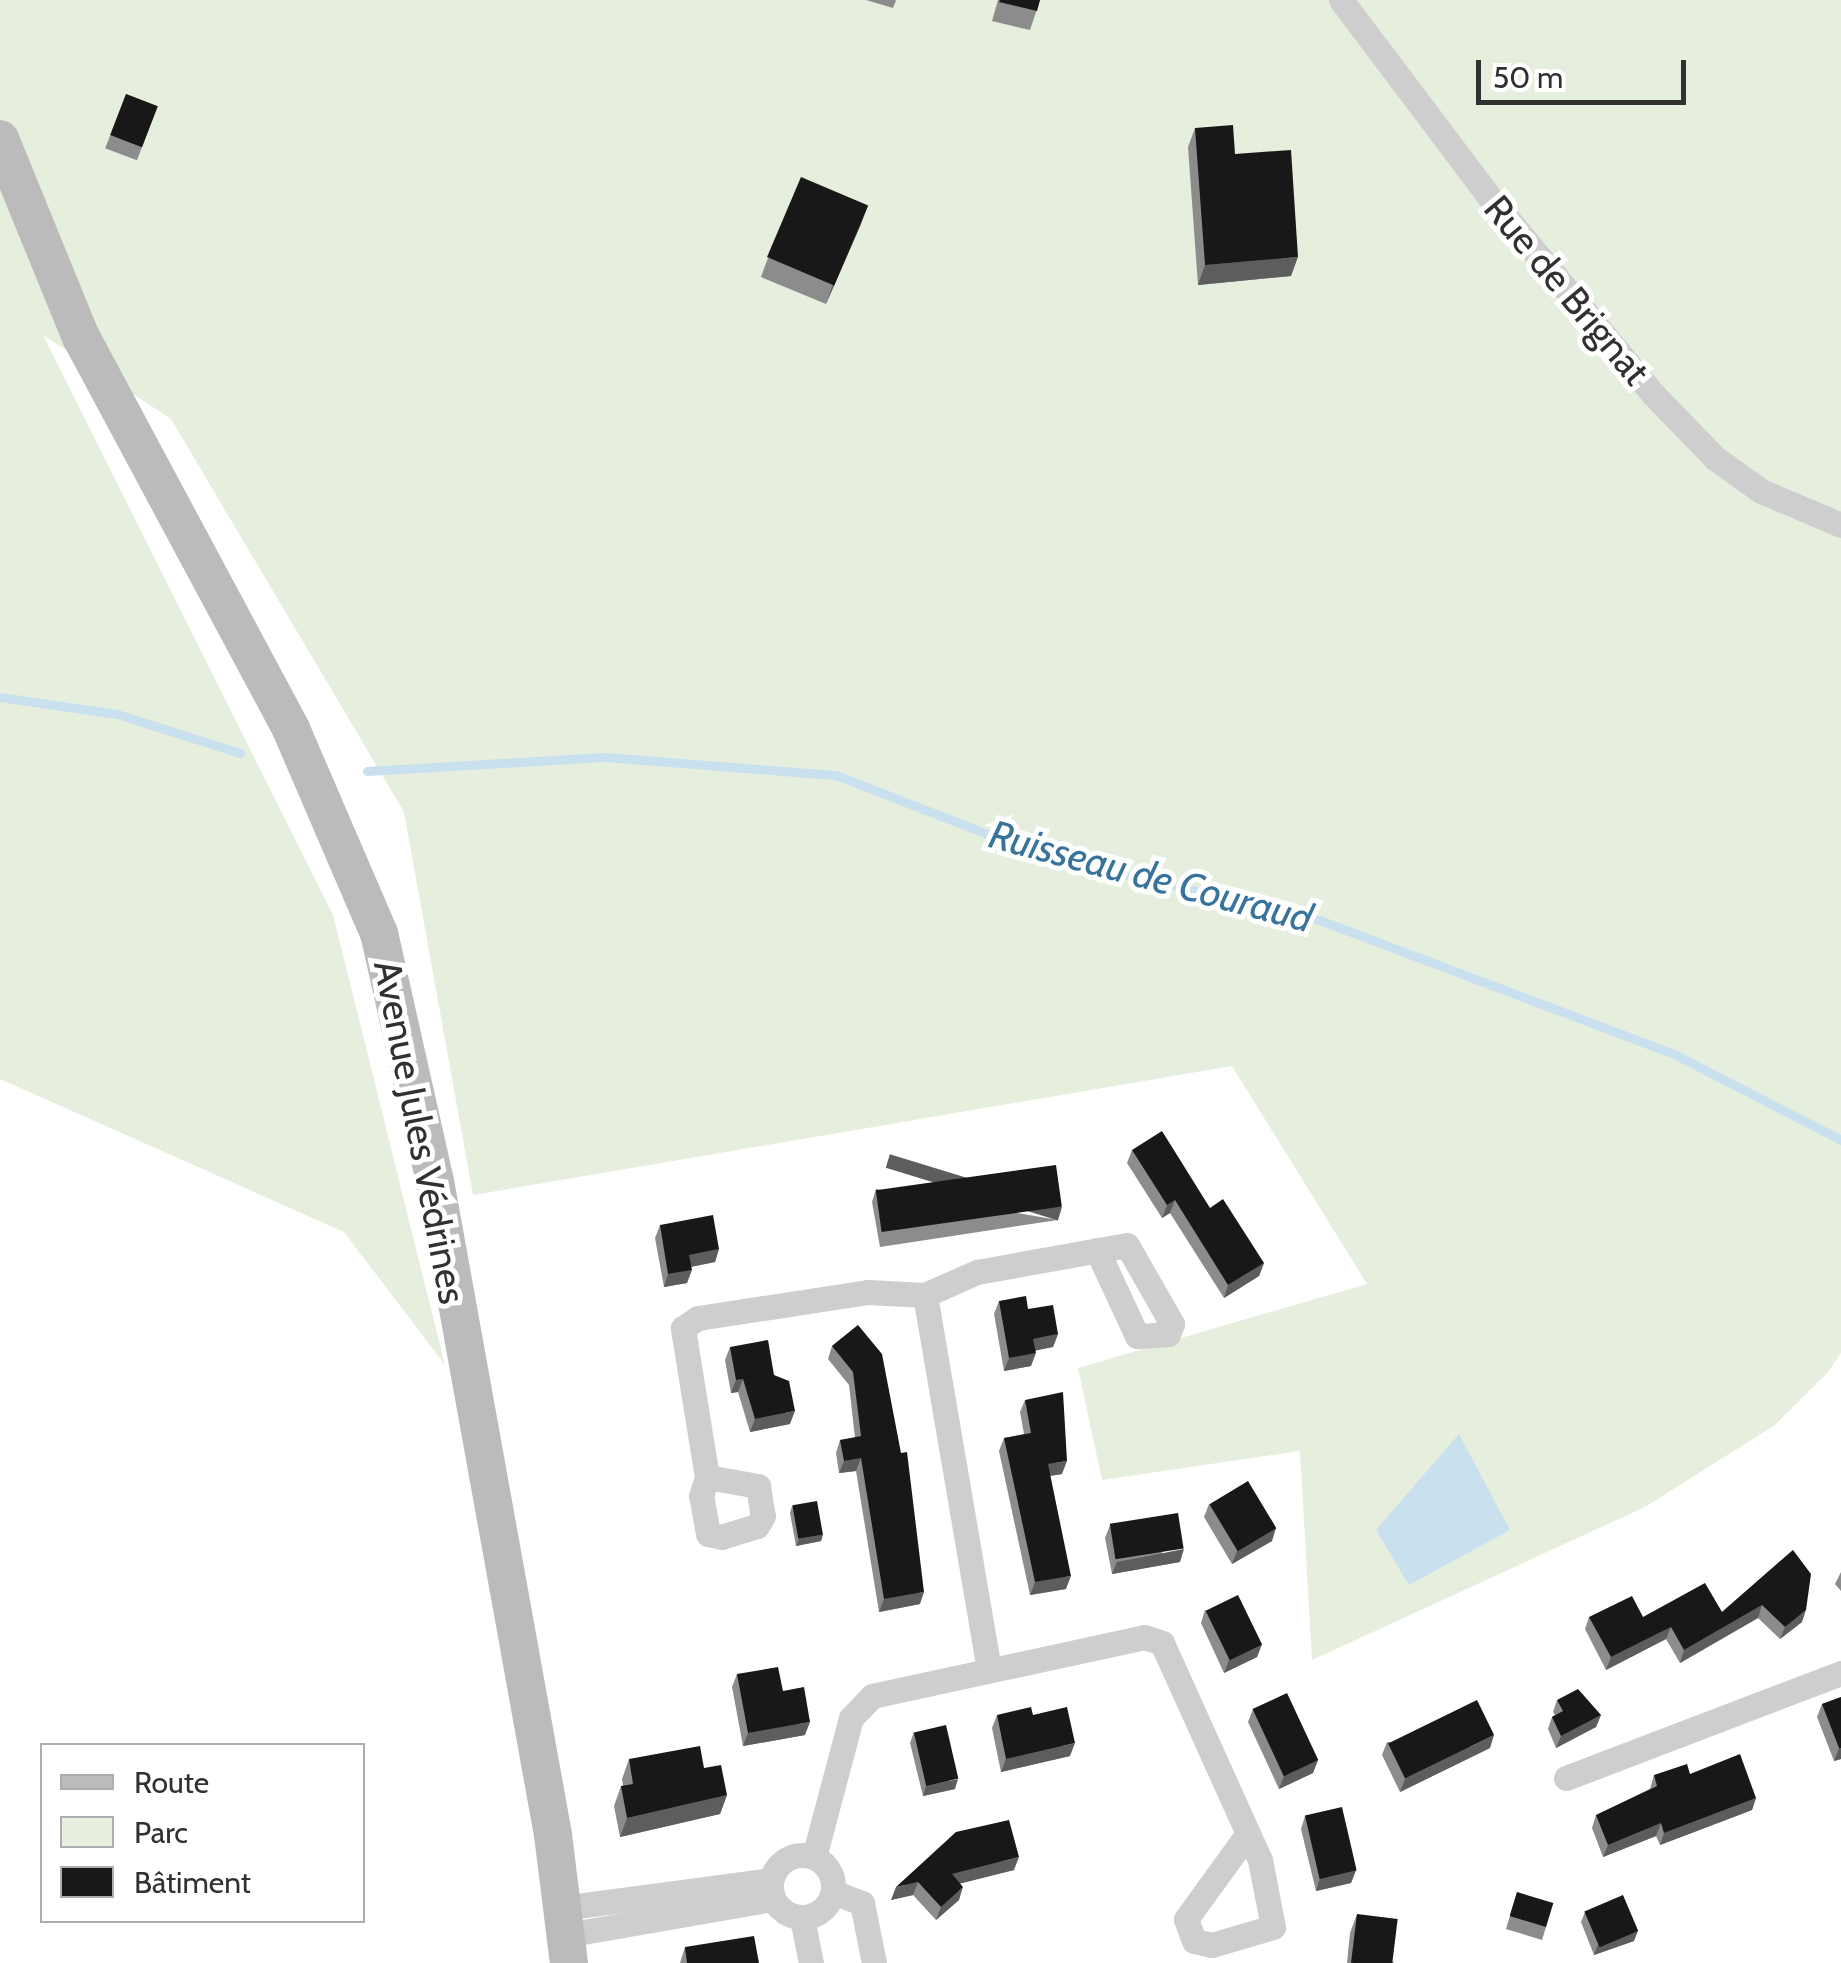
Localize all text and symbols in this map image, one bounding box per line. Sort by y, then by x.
scale bar [1481,40,1691,102]
text: 50 m [1493,59,1563,96]
street label: Rue de Brignat [1475,186,1659,394]
water label: Ruisseau de Couraud [984,810,1318,942]
street label: Avenue Jules Védrines [364,957,476,1307]
legend [40,1743,365,1923]
text: Route [134,1764,209,1801]
text: Parc [134,1814,188,1851]
text: Bâtiment [134,1864,251,1901]

